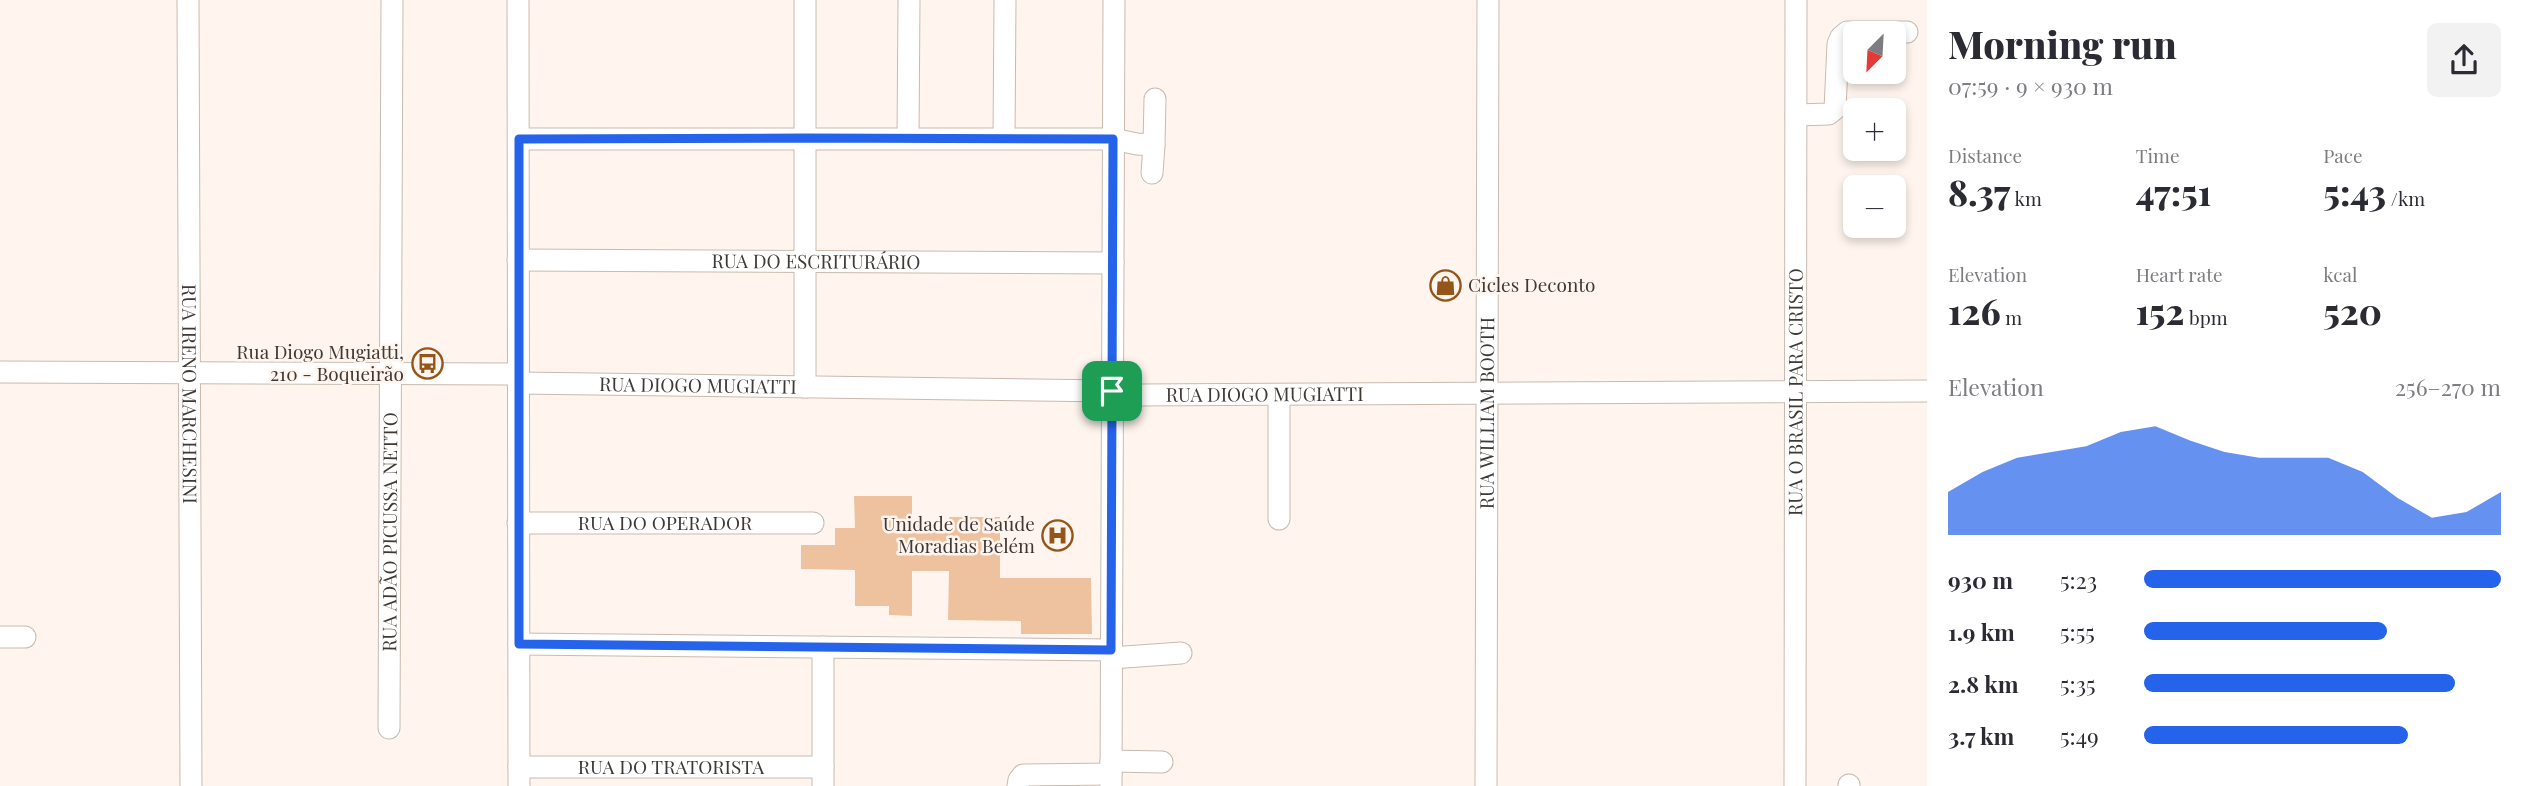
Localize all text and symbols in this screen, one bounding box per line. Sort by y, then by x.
text: Morning run [1948,18,2177,69]
north arrow [1843,21,1906,84]
map controls [1843,21,1906,238]
button: share [2427,23,2501,97]
text: 07:59 · 9 × 930 m [1948,70,2113,101]
button: + [1843,98,1906,161]
text: Distance [1948,142,2022,168]
text: Time [2136,142,2180,168]
text: Pace [2323,142,2363,168]
text: 8.37 [1948,168,2010,215]
text: 47:51 [2136,168,2211,215]
text: 5:43 [2323,168,2386,215]
button: − [1843,175,1906,238]
text: km [2010,185,2042,211]
text: /km [2386,185,2425,211]
street label: RUA DO ESCRITURÁRIO [711,247,921,274]
text: Elevation [1948,261,2027,287]
text: Heart rate [2136,261,2223,287]
text: kcal [2323,261,2357,287]
shop icon: Cicles Deconto [1428,268,1462,302]
street label: RUA O BRASIL PARA CRISTO [1781,268,1808,516]
place label: Cicles Deconto [1468,271,1595,297]
street label: RUA IRENO MARCHESINI [177,284,204,504]
text: 126 [1948,287,2001,334]
text: 152 [2136,287,2184,334]
text: 520 [2323,287,2382,334]
text: m [2001,304,2022,330]
text: bpm [2184,304,2228,330]
street label: RUA WILLIAM BOOTH [1473,317,1499,509]
place label: Rua Diogo Mugiatti, 210 - Boqueirão [236,338,404,386]
bus stop icon: Rua Diogo Mugiatti, 210 - Boqueirão [410,346,444,380]
pin [1082,361,1142,421]
street label: RUA DIOGO MUGIATTI [599,370,797,399]
text: Elevation [1948,371,2044,402]
text: 256–270 m [2395,371,2501,402]
icon: arrive [1093,372,1131,410]
street label: RUA DIOGO MUGIATTI [1166,380,1364,407]
street label: RUA ADÃO PICUSSA NETTO [375,412,402,652]
street label: RUA DO OPERADOR [578,509,753,535]
place label: Unidade de Saúde Moradias Belém [883,510,1035,558]
hospital icon: Unidade de Saúde Moradias Belém [1041,518,1075,552]
text: 930 m [1948,564,2013,595]
text: 5:23 [2060,564,2097,595]
text: 1.9 km [1948,616,2015,647]
text: 5:55 [2060,616,2095,647]
text: 2.8 km [1948,668,2019,699]
text: 5:35 [2060,668,2096,699]
text: 3.7 km [1948,720,2014,751]
text: 5:49 [2060,720,2099,751]
street label: RUA DO TRATORISTA [578,753,765,779]

